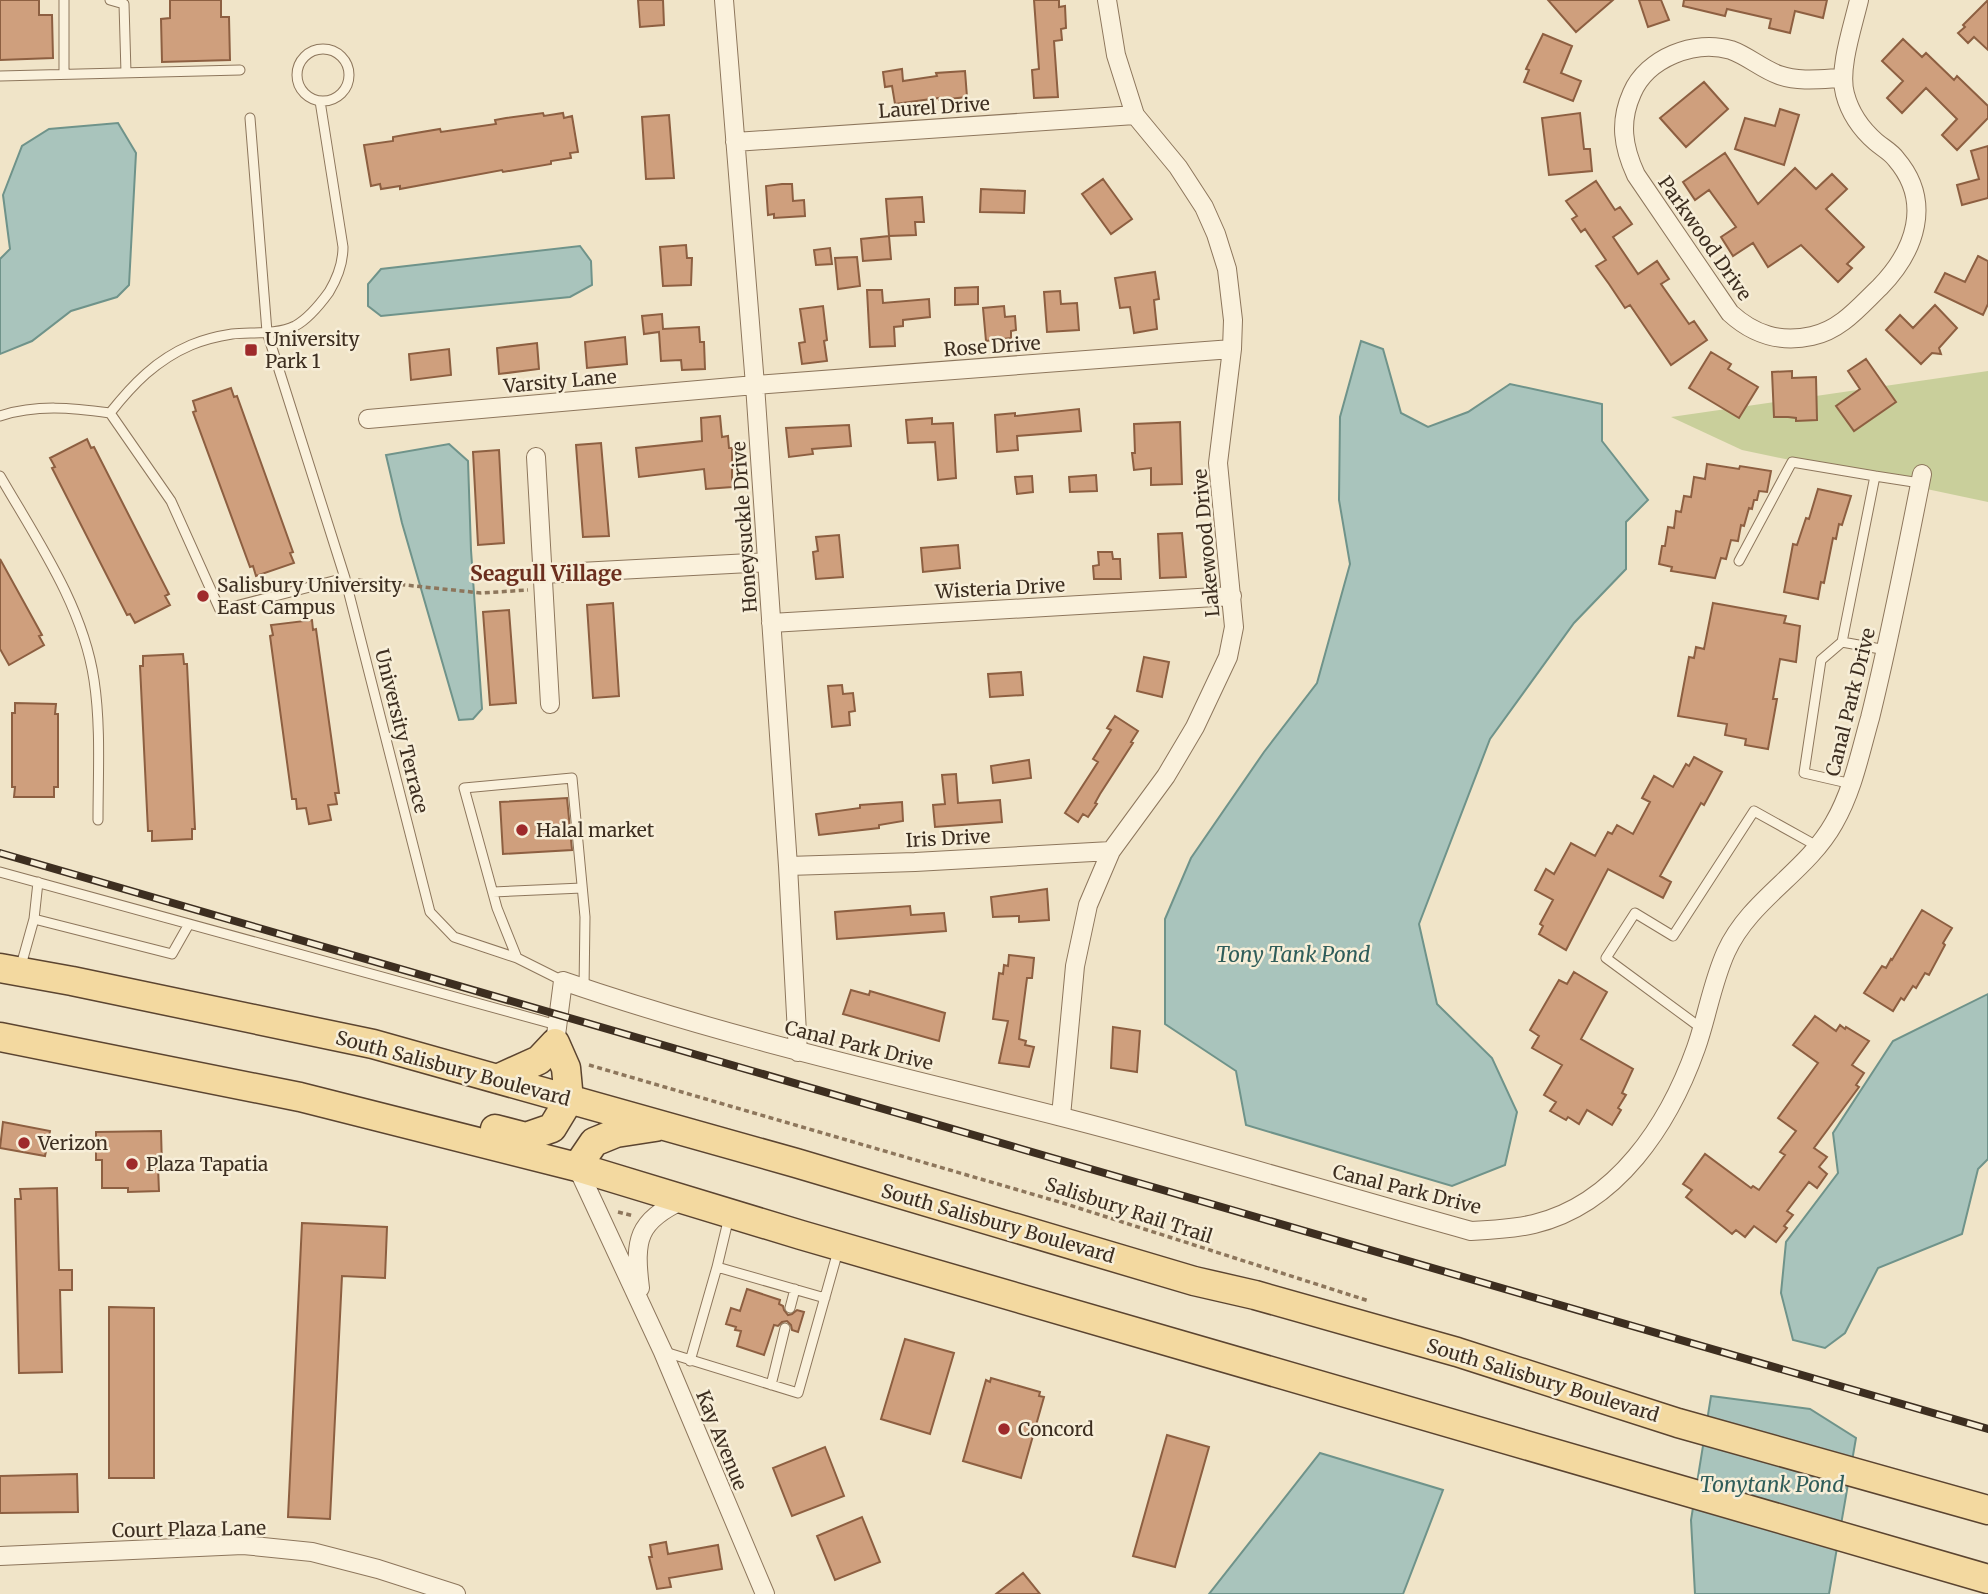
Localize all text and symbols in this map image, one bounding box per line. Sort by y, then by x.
street label: Laurel Drive [877,91,991,123]
street label: Parkwood Drive [1653,171,1757,305]
place label: University Park 1 [265,327,360,373]
street label: Rose Drive [943,331,1041,361]
marker: University Park 1 [243,342,259,358]
street label: Varsity Lane [502,364,618,398]
street label: Honeysuckle Drive [726,440,762,613]
street label: Lakewood Drive [1188,468,1224,618]
district label: Seagull Village [470,560,622,587]
place label: Salisbury University East Campus [217,573,402,619]
street label: Wisteria Drive [933,573,1066,603]
marker: Salisbury University East Campus [195,588,211,604]
street label: Canal Park Drive [1820,625,1880,779]
street label: University Terrace [370,647,434,816]
place label: Halal market [536,818,655,842]
marker: Halal market [514,822,530,838]
street label: Iris Drive [905,824,991,852]
water label: Tony Tank Pond [1216,941,1370,968]
street label: Canal Park Drive [782,1015,936,1075]
street label: South Salisbury Boulevard [333,1025,573,1111]
place label: Verizon [37,1131,109,1155]
marker: Verizon [16,1135,32,1151]
place label: Plaza Tapatia [146,1152,268,1176]
marker: Plaza Tapatia [124,1156,140,1172]
street label: Canal Park Drive [1330,1159,1484,1219]
street label: Salisbury Rail Trail [1042,1172,1216,1248]
street label: South Salisbury Boulevard [878,1178,1118,1268]
street label: South Salisbury Boulevard [1424,1333,1662,1427]
street label: Kay Avenue [691,1387,753,1494]
place label: Concord [1018,1417,1094,1441]
marker: Concord [996,1421,1012,1437]
water label: Tonytank Pond [1700,1471,1844,1498]
street label: Court Plaza Lane [112,1516,266,1542]

